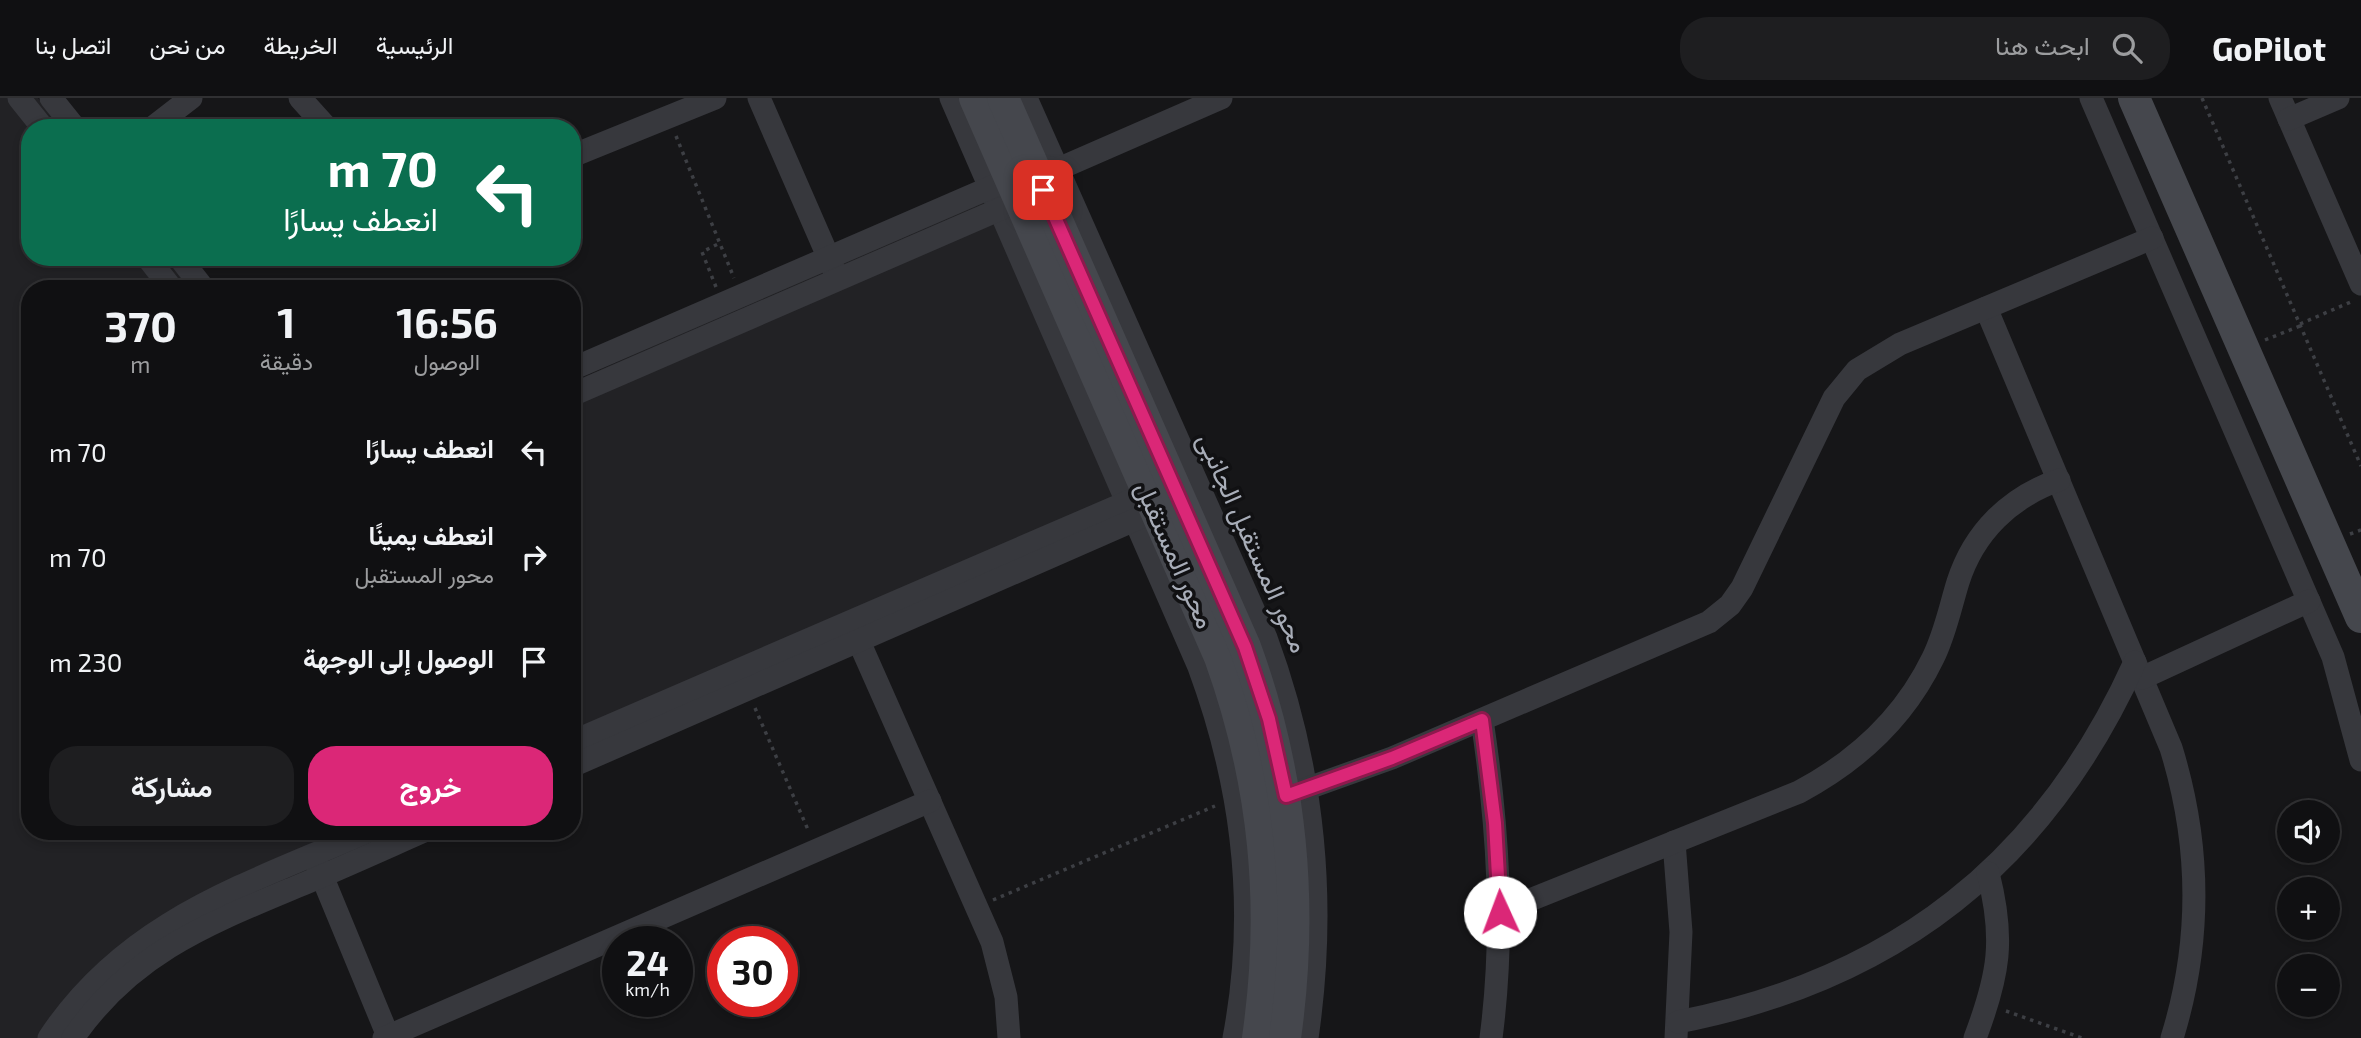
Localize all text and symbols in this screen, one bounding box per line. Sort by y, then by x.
search box [1680,17,2170,80]
text: GoPilot [2212,28,2326,68]
text: ابحث هنا [1995,29,2090,60]
icon: search [2108,29,2146,67]
text: اتصل بنا [35,30,111,59]
text: من نحن [149,30,225,59]
text: الخريطة [263,30,338,59]
text: الرئيسية [376,30,453,59]
text: 70 m [327,138,438,197]
icon: left [462,147,553,238]
pin [1013,160,1073,220]
icon: arrive [1024,171,1062,209]
text: انعطف يسارًا [283,199,438,237]
text: 1 [277,296,295,346]
text: 16:56 [396,296,498,346]
text: 370 [104,300,177,350]
text: دقيقة [260,347,313,375]
text: الوصول [414,347,480,375]
text: m [130,350,150,378]
street label: محور المستقبل الجانبى [1190,428,1317,658]
text: انعطف يسارًا [365,432,494,463]
icon: left [515,433,553,471]
text: 70 m [49,436,107,467]
street label: محور المستقبل [1128,476,1223,633]
text: انعطف يمينًا [369,519,494,550]
icon: right [515,538,553,576]
text: 70 m [49,541,107,572]
text: محور المستقبل [355,560,494,588]
text: الوصول إلى الوجهة [303,642,494,673]
icon: arrive [515,643,553,681]
text: 230 m [49,646,122,677]
button: مشاركة [49,746,294,826]
button: خروج [308,746,553,826]
map controls [2277,800,2340,1017]
button: sound [2277,800,2340,863]
position arrow [1463,875,1537,949]
button: + [2277,877,2340,940]
speed limit sign: 30 [707,926,798,1017]
text: 24 [626,941,669,983]
button: − [2277,954,2340,1017]
text: km/h [625,978,670,1000]

